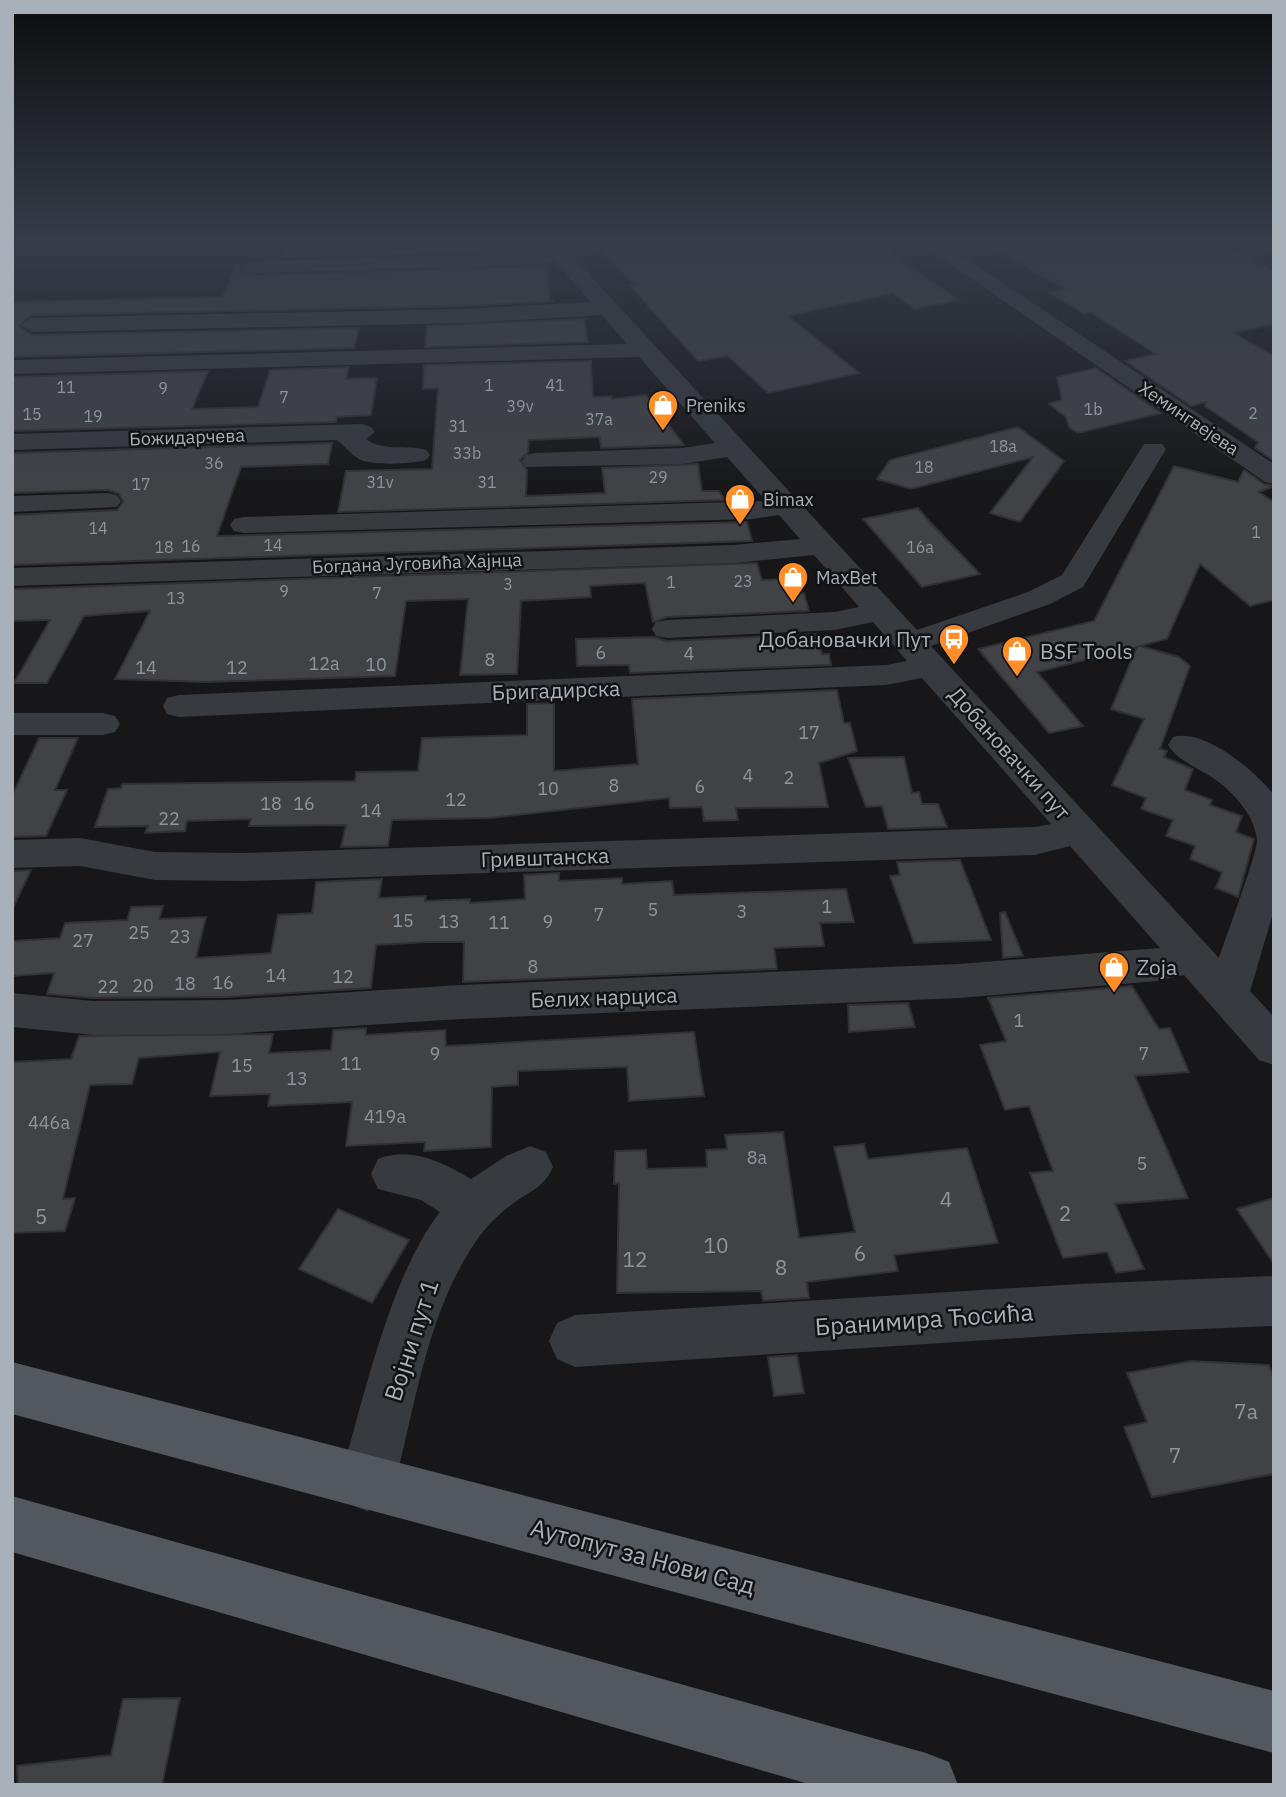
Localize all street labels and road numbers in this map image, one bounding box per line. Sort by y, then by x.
street label: Хемингвејева [1134,376,1244,460]
street label: Божидарчева [129,423,246,451]
street label: Богдана Југовића Хајнца [312,548,523,578]
street label: Бригадирска [491,674,621,706]
street label: Добановачки пут [943,681,1077,825]
street label: Гривштанска [480,841,610,873]
street label: Белих нарциса [530,980,678,1014]
street label: Војни пут 1 [376,1275,446,1405]
street label: Бранимира Ћосића [814,1295,1034,1343]
street label: Аутопут за Нови Сад [527,1511,759,1601]

